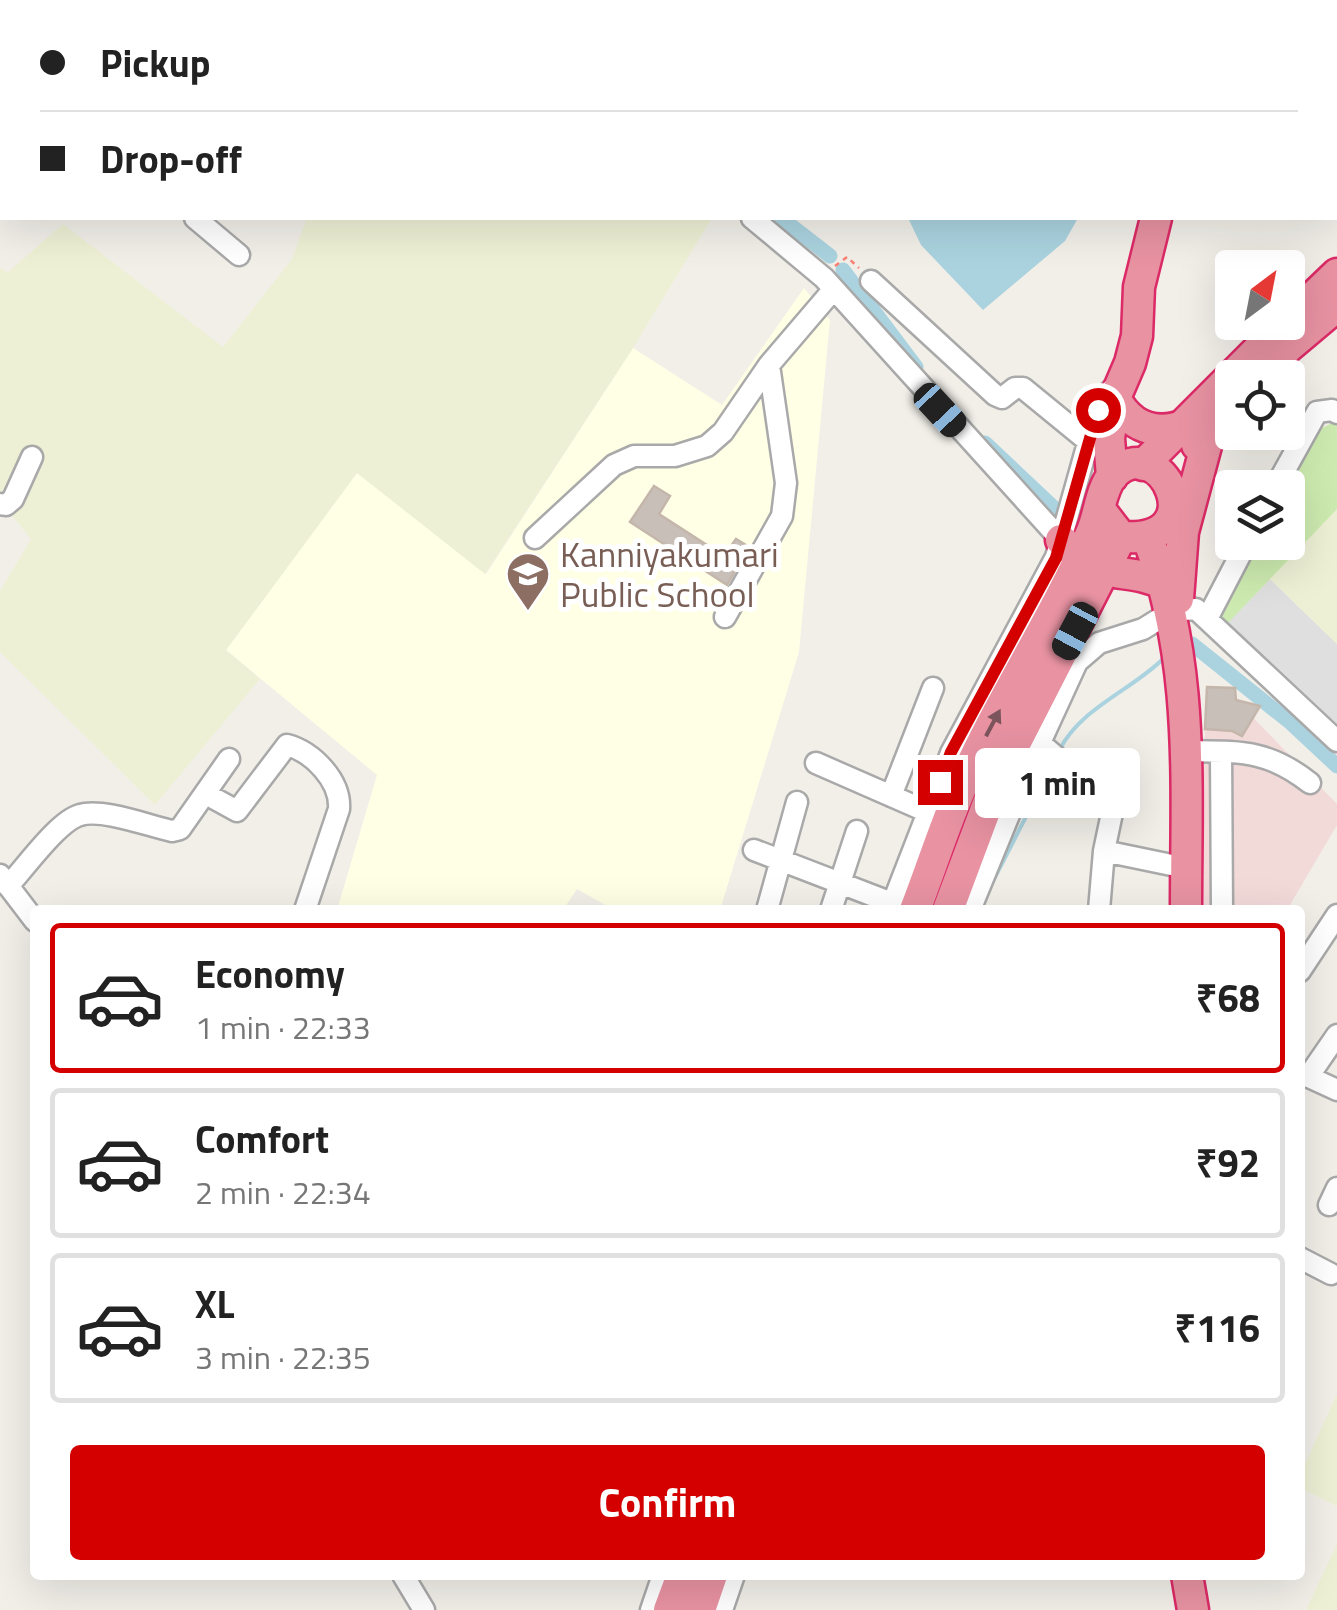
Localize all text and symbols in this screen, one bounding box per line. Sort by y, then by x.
text: Pickup [100,34,210,92]
text: Drop-off [100,130,242,188]
north arrow [1215,250,1305,340]
map controls [1215,250,1305,560]
button: locate [1215,360,1305,450]
car [909,378,971,442]
route start [1076,388,1121,433]
button: layers [1215,470,1305,560]
place label: Kanniyakumari Public School [560,527,779,621]
school or university icon: Kanniyakumari Public School [505,551,551,612]
car [1048,597,1102,665]
one-way arrow [984,709,1001,738]
callout: 1 min [975,747,1140,817]
text: 1 min [1019,759,1096,807]
route end [918,760,963,805]
text: Economy [195,945,345,1003]
icon: car [75,953,165,1043]
text: ₹68 [1196,969,1260,1027]
text: 1 min · 22:33 [195,1003,371,1051]
text: Comfort [195,1110,329,1168]
icon: car [75,1118,165,1208]
text: ₹92 [1196,1134,1260,1192]
text: 2 min · 22:34 [195,1168,371,1216]
text: XL [195,1275,235,1333]
icon: car [75,1283,165,1373]
text: ₹116 [1174,1299,1260,1357]
text: 3 min · 22:35 [195,1333,371,1381]
button: Confirm [70,1445,1265,1560]

